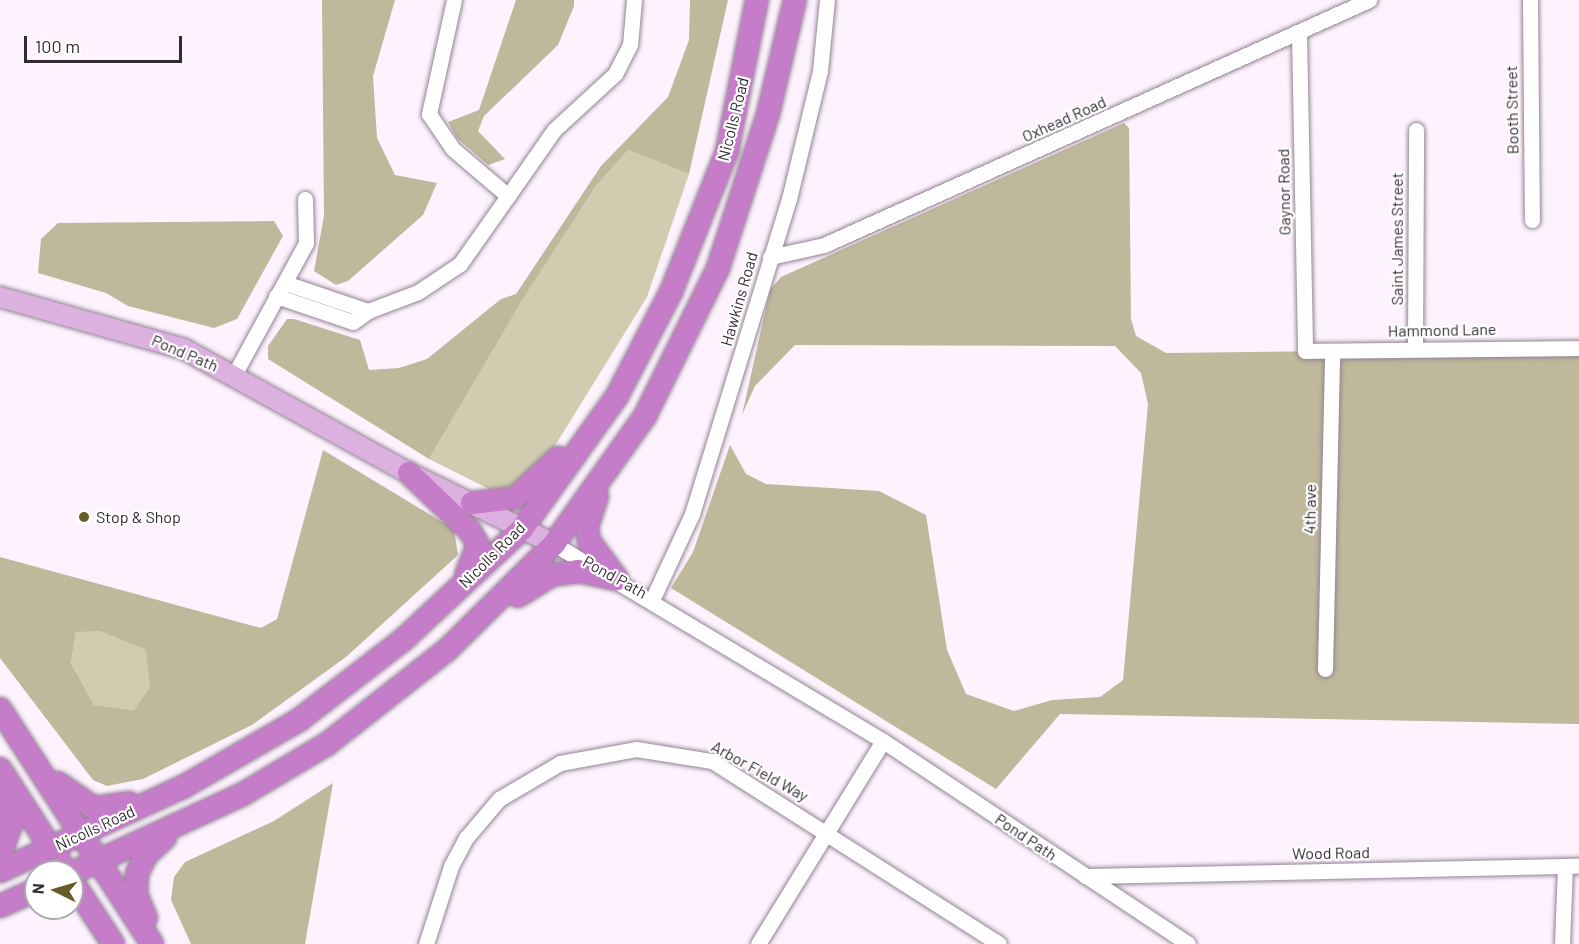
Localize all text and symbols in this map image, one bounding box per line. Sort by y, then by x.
scale bar [27,24,184,62]
text: 100 m [35,35,80,57]
street label: Booth Street [1502,65,1522,155]
street label: Nicolls Road [713,75,753,163]
street label: Oxhead Road [1019,92,1109,146]
street label: Gaynor Road [1274,148,1294,236]
street label: Saint James Street [1387,173,1407,305]
street label: Hawkins Road [716,250,762,348]
street label: Hammond Lane [1388,319,1496,341]
street label: Pond Path [149,330,221,376]
street label: 4th ave [1300,484,1320,534]
place label: Stop & Shop [96,507,181,527]
marker: Stop & Shop [77,510,91,524]
street label: Nicolls Road [455,518,529,592]
street label: Pond Path [580,552,650,602]
street label: Arbor Field Way [708,736,812,806]
street label: Nicolls Road [52,801,138,855]
street label: Pond Path [991,809,1061,865]
street label: Wood Road [1292,843,1370,863]
north arrow [24,860,84,920]
text: N [28,882,47,895]

